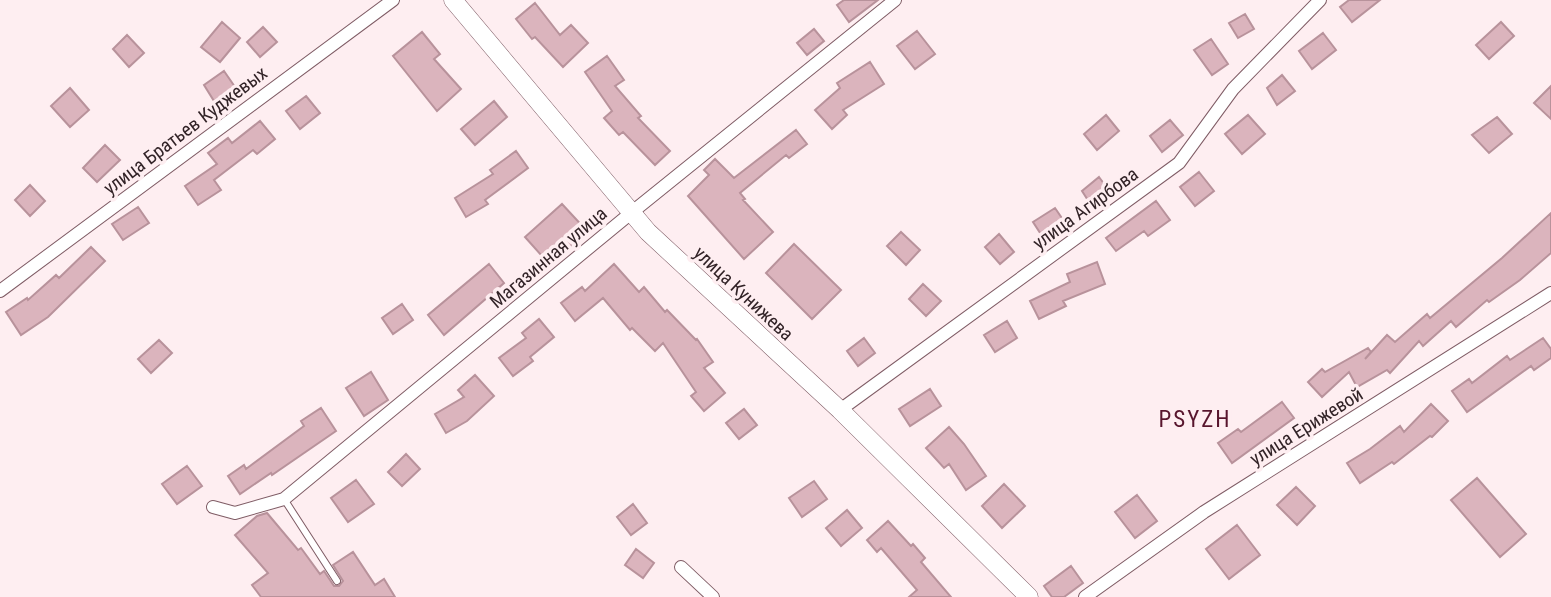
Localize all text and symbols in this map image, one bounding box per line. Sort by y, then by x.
street label: улица Братьев Куджевых [99,61,272,199]
street label: улица Агирбова [1028,162,1143,254]
street label: Магазинная улица [485,202,612,313]
street label: улица Кунижева [689,241,798,345]
street label: улица Ерижевой [1246,383,1367,470]
district label: PSYZH [1158,406,1232,433]

